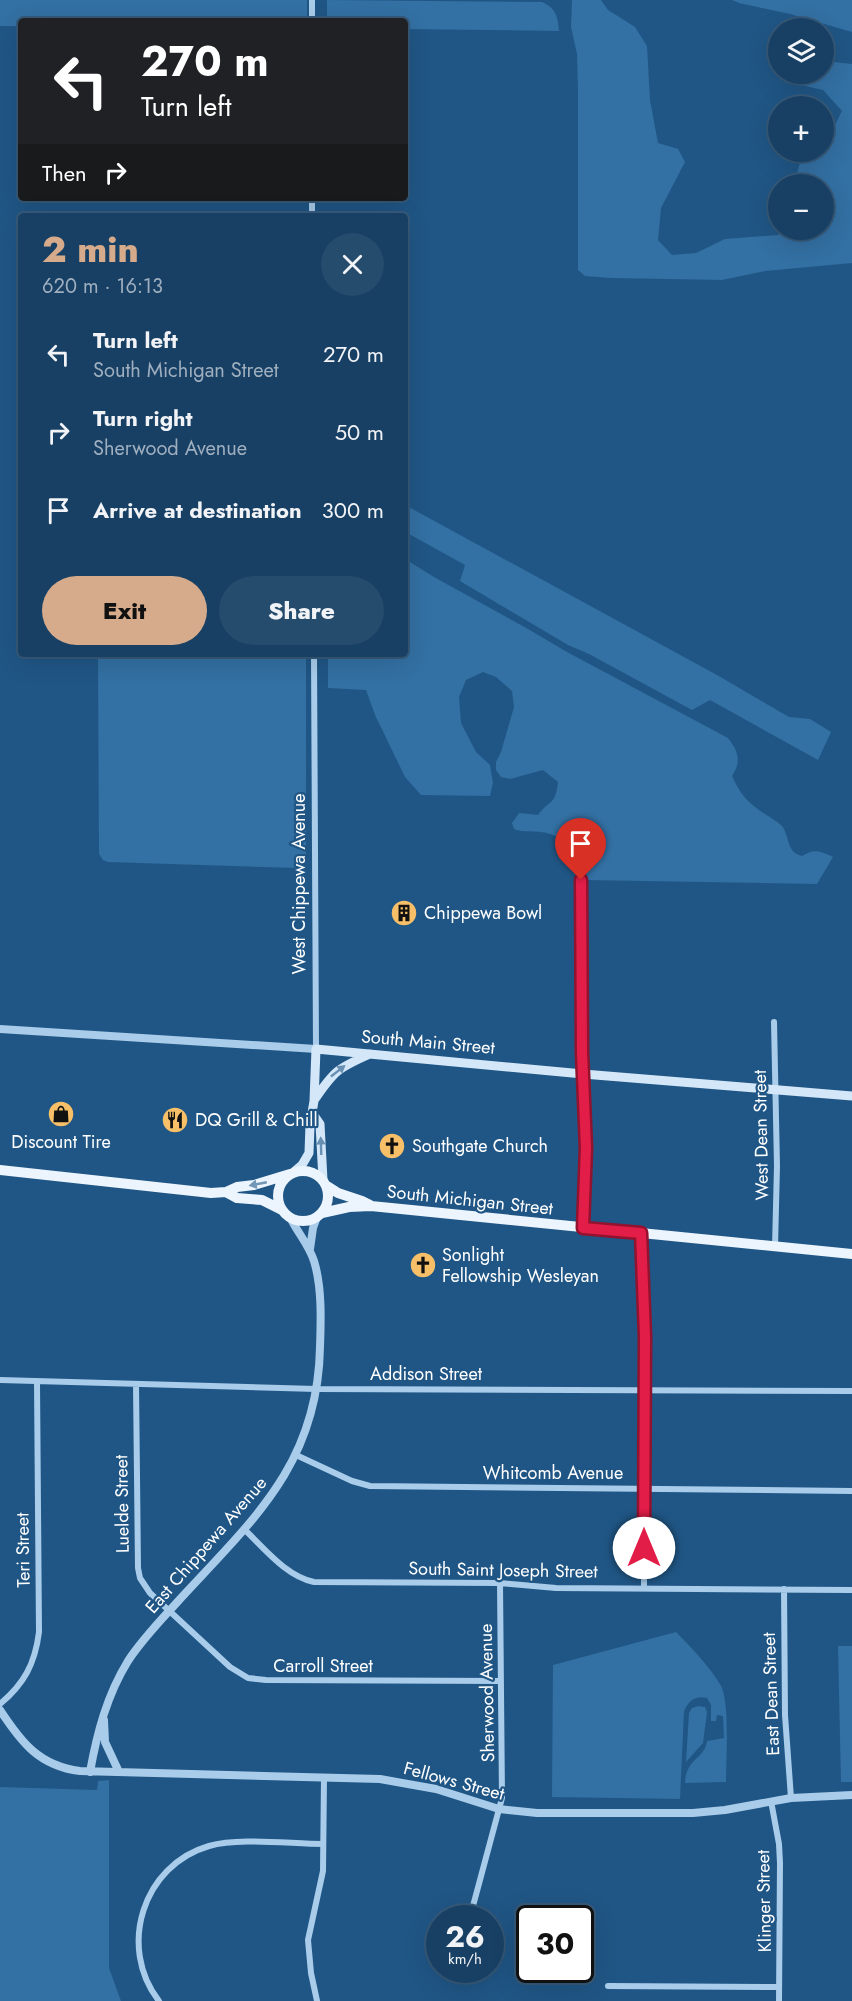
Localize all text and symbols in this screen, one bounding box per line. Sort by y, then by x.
map controls [768,18,834,240]
button: layers [768,18,834,84]
text: 270 m [141,31,269,92]
icon: left [42,42,120,120]
text: Turn left [141,87,231,126]
button: + [768,96,834,162]
icon: right [99,156,132,189]
text: Then [42,157,87,189]
button: − [768,174,834,240]
text: 2 min [42,223,139,275]
button: close [321,233,384,296]
text: 620 m · 16:13 [42,272,163,301]
text: Turn left [93,324,178,356]
icon: left [42,338,75,371]
text: 270 m [323,338,384,370]
text: South Michigan Street [93,356,279,385]
text: Turn right [93,402,193,434]
icon: right [42,416,75,449]
text: 50 m [335,416,384,448]
text: Sherwood Avenue [93,434,247,463]
icon: arrive [42,494,75,527]
text: Arrive at destination [93,494,302,526]
text: 300 m [322,494,384,526]
button: Exit [42,576,207,645]
button: Share [219,576,384,645]
street label: West Chippewa Avenue [286,794,312,974]
pin [555,818,606,880]
icon: arrive [564,827,597,860]
building icon: Chippewa Bowl [389,898,419,928]
place label: Chippewa Bowl [424,900,542,926]
street label: South Main Street [360,1023,497,1061]
one-way arrow [330,1064,346,1077]
street label: West Dean Street [747,1069,775,1201]
shop icon: Discount Tire [46,1099,76,1129]
restaurant icon: DQ Grill & Chill [160,1105,190,1135]
place label: DQ Grill & Chill [195,1107,318,1133]
place label: Discount Tire [11,1129,111,1155]
church icon: Southgate Church [377,1131,407,1161]
place label: Southgate Church [412,1133,548,1159]
one-way arrow [316,1137,325,1156]
street label: South Michigan Street [386,1178,555,1222]
one-way arrow [248,1180,267,1189]
place label: Sonlight Fellowship Wesleyan [442,1242,599,1289]
church icon: Sonlight Fellowship Wesleyan [408,1250,438,1280]
street label: Addison Street [370,1361,483,1387]
street label: Luelde Street [108,1454,136,1553]
street label: Whitcomb Avenue [483,1460,623,1486]
street label: East Chippewa Avenue [139,1471,273,1619]
street label: Teri Street [9,1512,37,1588]
position arrow [612,1516,676,1580]
street label: South Saint Joseph Street [408,1555,599,1585]
street label: Sherwood Avenue [473,1623,501,1763]
street label: East Dean Street [756,1631,786,1756]
street label: Carroll Street [273,1653,373,1679]
street label: Fellows Street [401,1755,508,1807]
street label: Klinger Street [750,1849,778,1952]
speed limit sign: 30 [516,1905,594,1983]
text: 26 [445,1915,485,1958]
text: km/h [448,1948,482,1970]

